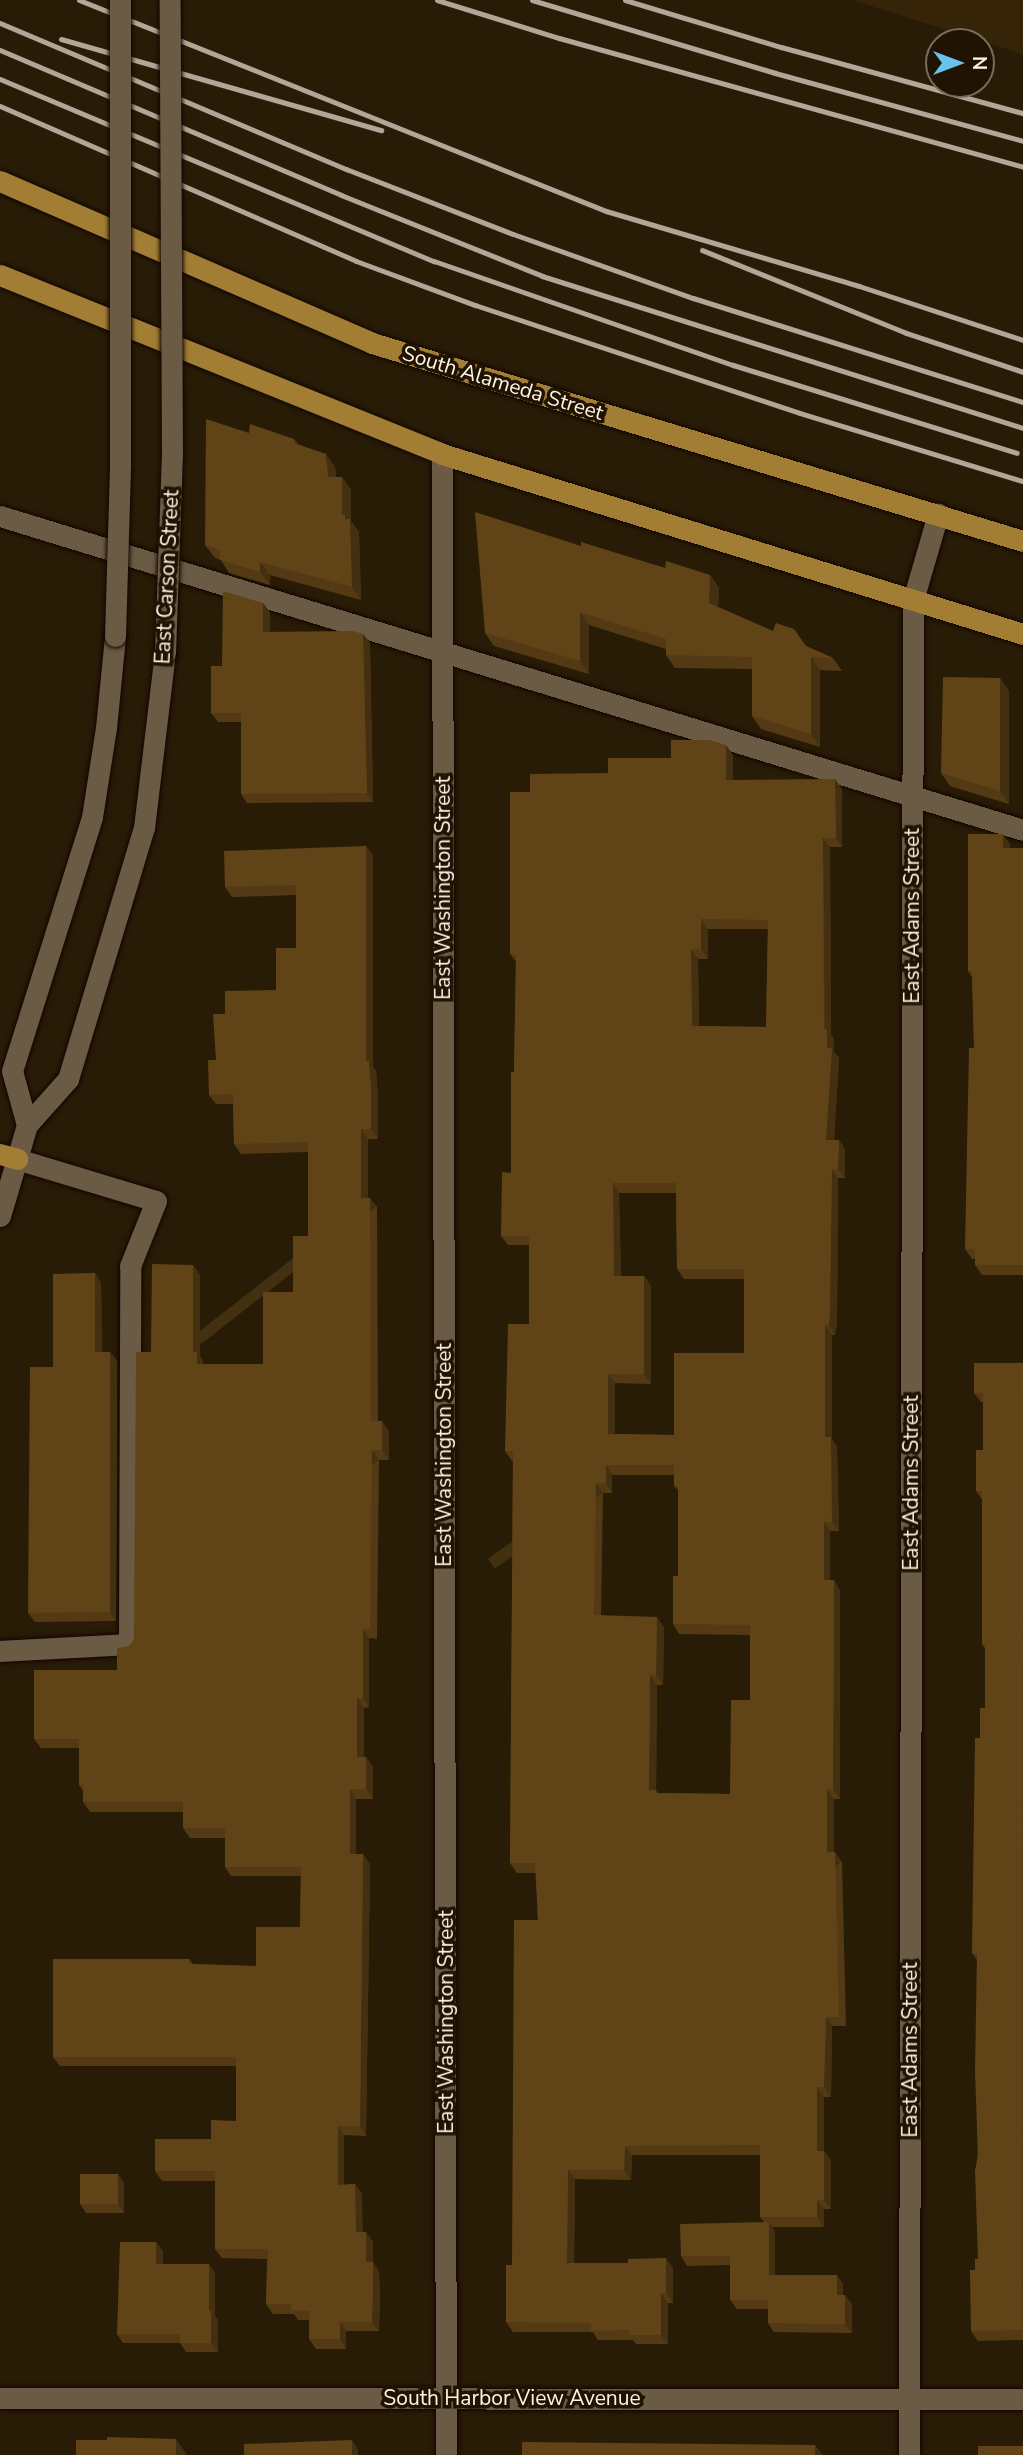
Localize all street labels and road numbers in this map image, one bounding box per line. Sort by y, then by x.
street label: South Alameda Street [399,340,607,426]
street label: East Carson Street [150,489,184,665]
street label: East Washington Street [430,776,456,1000]
street label: East Adams Street [899,828,925,1004]
street label: East Washington Street [431,1343,457,1567]
street label: East Adams Street [898,1395,924,1571]
street label: East Washington Street [433,1910,459,2134]
street label: East Adams Street [897,1962,923,2138]
street label: South Harbor View Avenue [383,2385,641,2411]

